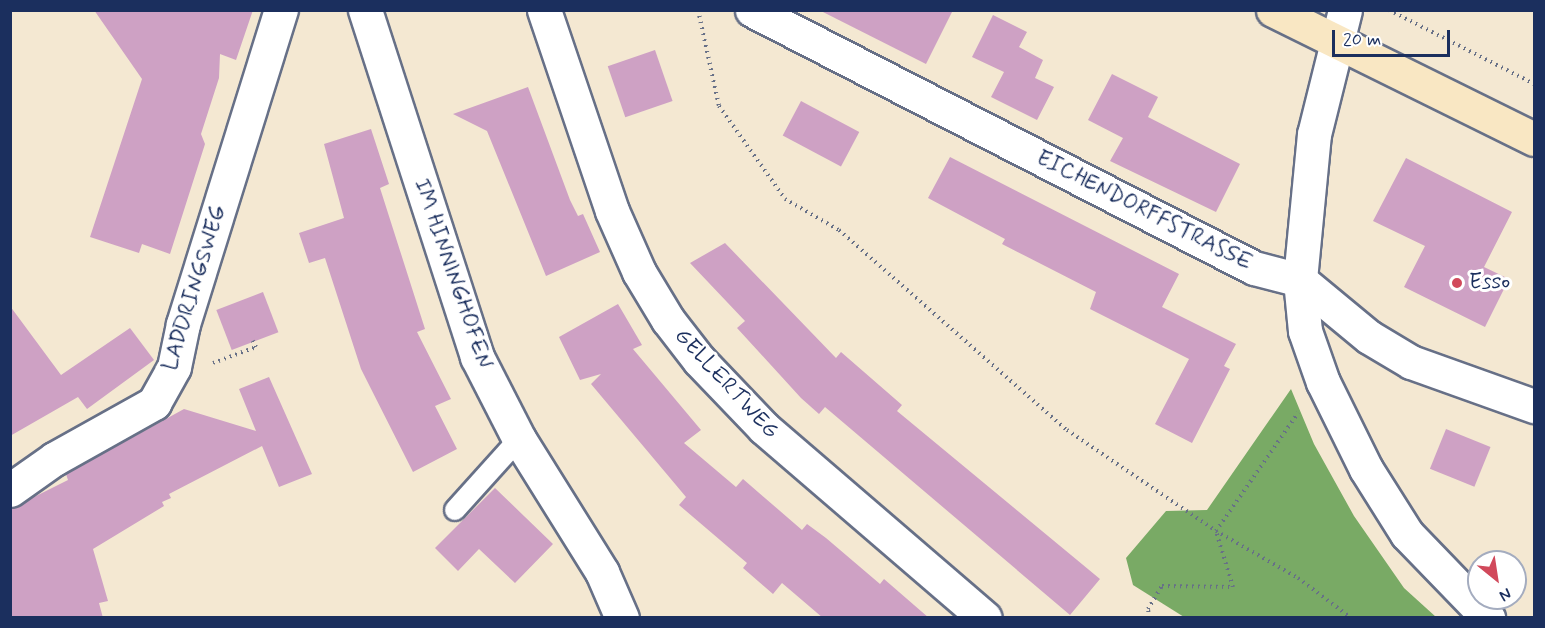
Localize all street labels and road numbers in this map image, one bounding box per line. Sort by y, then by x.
street label: EICHENDORFFSTRASSE [1032,145,1256,277]
street label: IM HINNINGHOFEN [407,174,497,374]
street label: LADDRINGSWEG [157,202,233,374]
street label: GELLERTWEG [668,323,784,445]

